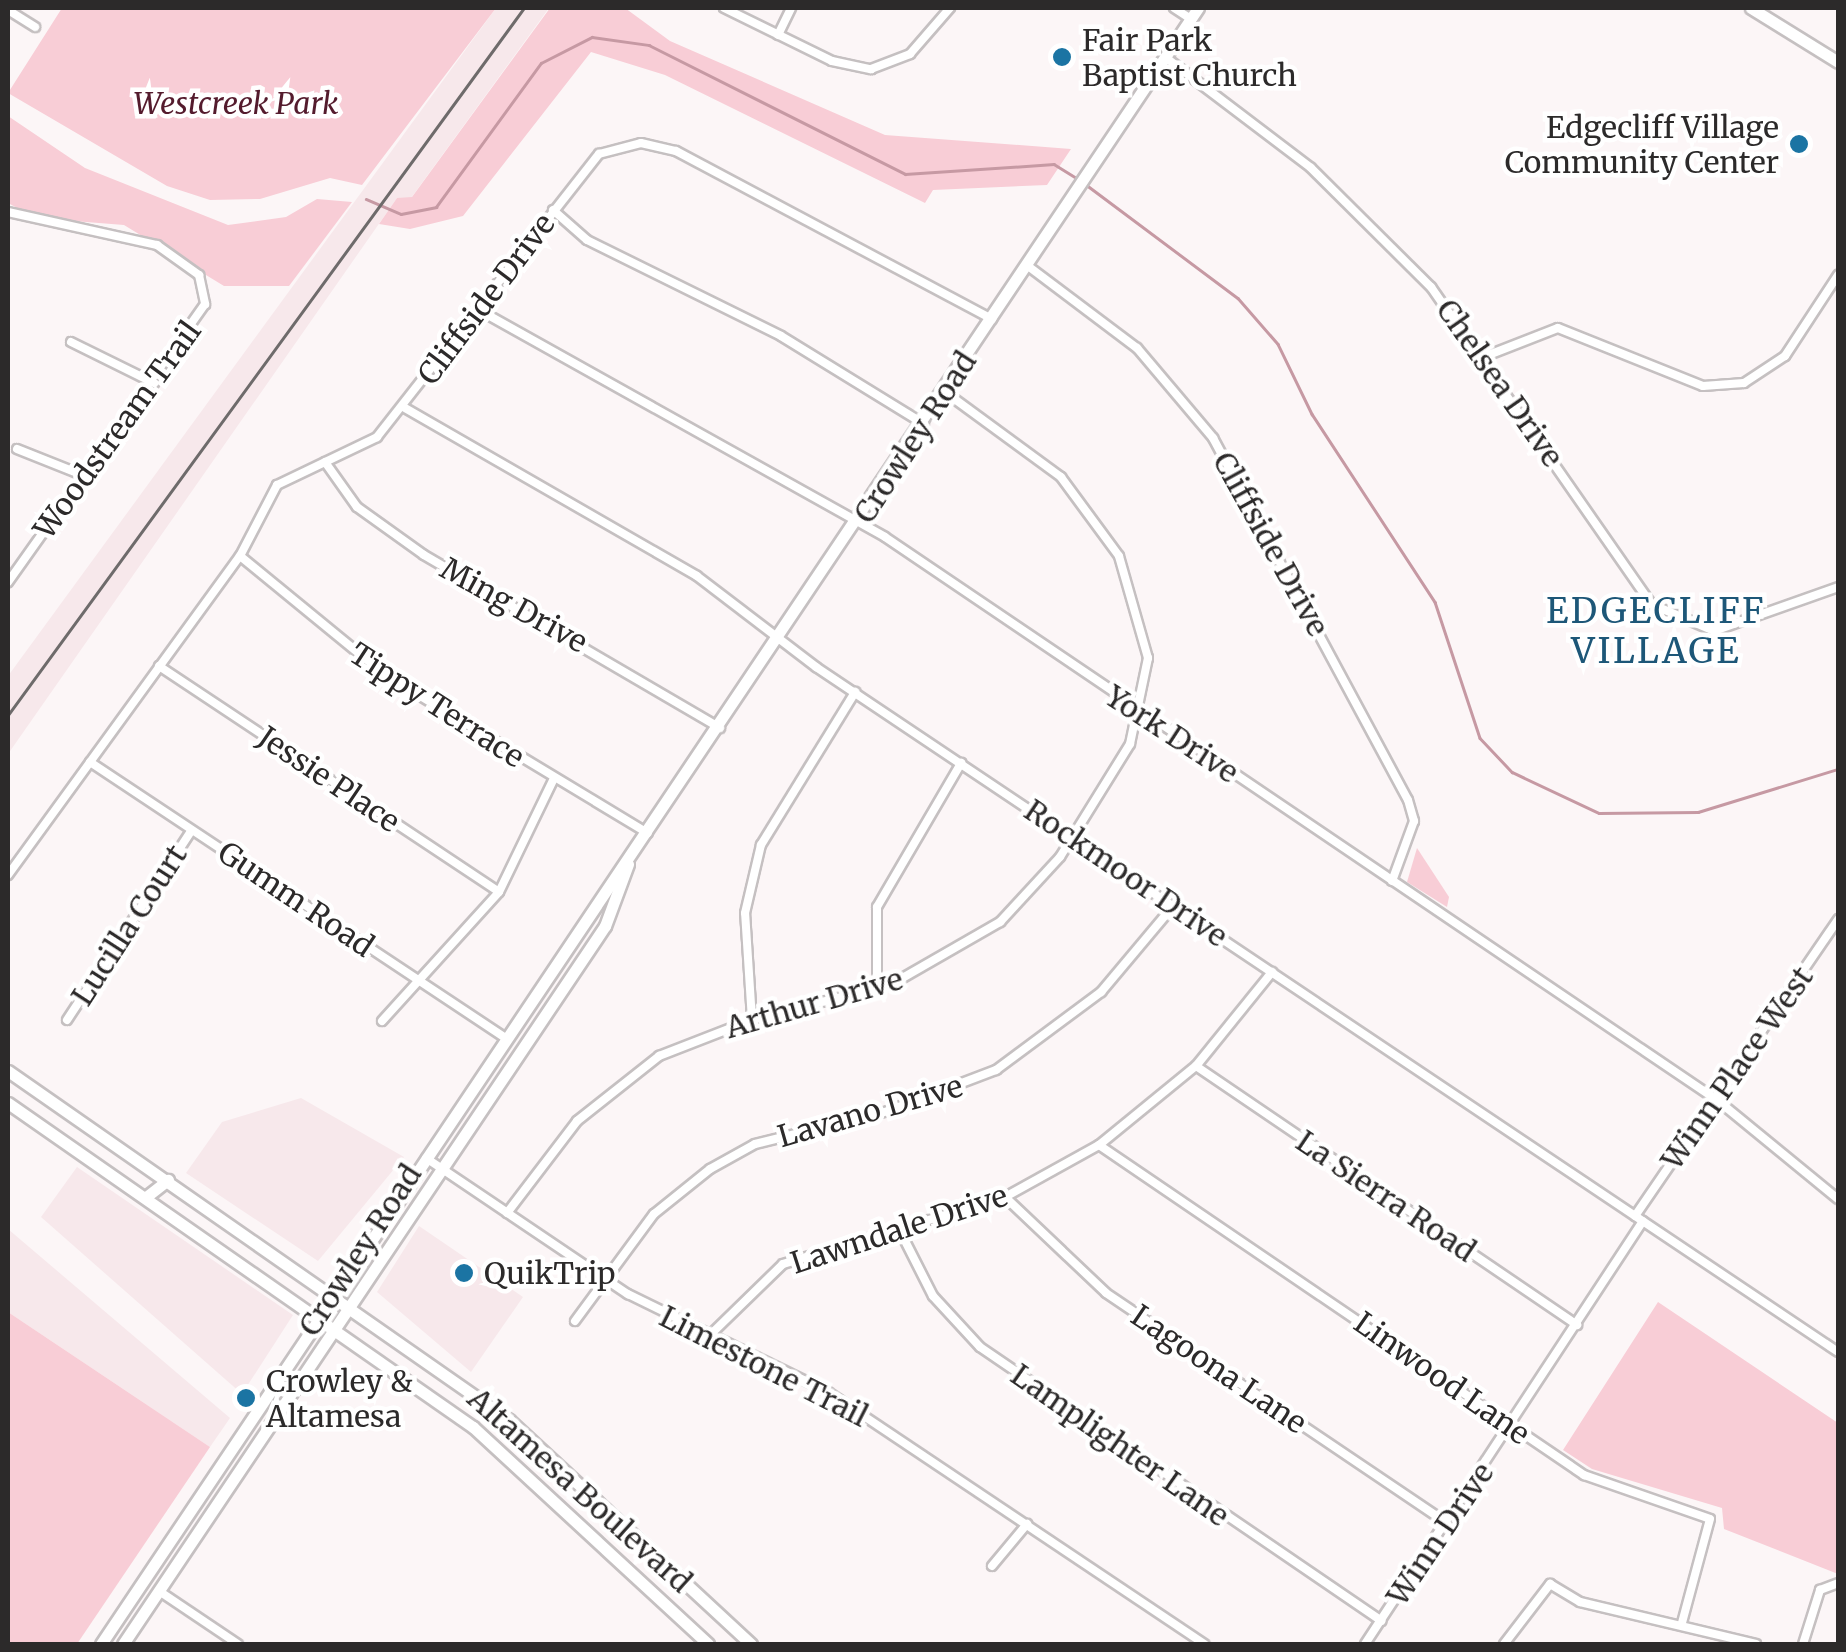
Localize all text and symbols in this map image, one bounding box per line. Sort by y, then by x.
place label: Fair Park Baptist Church [1082,22,1297,92]
marker: Fair Park Baptist Church [1051,46,1073,68]
park label: Westcreek Park [134,85,338,121]
place label: Edgecliff Village Community Center [1505,109,1779,180]
marker: Edgecliff Village Community Center [1788,133,1810,155]
street label: Cliffside Drive [410,207,562,391]
street label: Chelsea Drive [1429,292,1571,474]
street label: Woodstream Trail [26,314,208,546]
street label: Crowley Road [846,345,984,529]
street label: Cliffside Drive [1206,446,1336,642]
street label: Ming Drive [434,550,594,660]
district label: EDGECLIFF VILLAGE [1546,590,1766,672]
street label: Tippy Terrace [343,635,531,775]
street label: York Drive [1099,678,1245,790]
street label: Jessie Place [252,719,406,839]
street label: Rockmoor Drive [1018,792,1234,954]
street label: Gumm Road [211,834,381,964]
street label: Lucilla Court [64,838,194,1012]
street label: Winn Place West [1654,960,1820,1176]
street label: Arthur Drive [721,961,907,1045]
street label: Lavano Drive [773,1067,967,1155]
street label: La Sierra Road [1290,1123,1482,1269]
street label: Crowley Road [291,1158,429,1342]
street label: Lawndale Drive [786,1177,1012,1281]
place label: QuikTrip [484,1255,615,1291]
marker: QuikTrip [453,1262,475,1284]
street label: Lagoona Lane [1125,1297,1313,1441]
street label: Limestone Trail [654,1298,874,1434]
street label: Linwood Lane [1347,1304,1537,1452]
street label: Lamplighter Lane [1004,1356,1236,1534]
place label: Crowley & Altamesa [266,1363,413,1434]
street label: Altamesa Boulevard [461,1380,699,1600]
marker: Crowley & Altamesa [235,1387,257,1409]
street label: Winn Drive [1379,1456,1501,1612]

